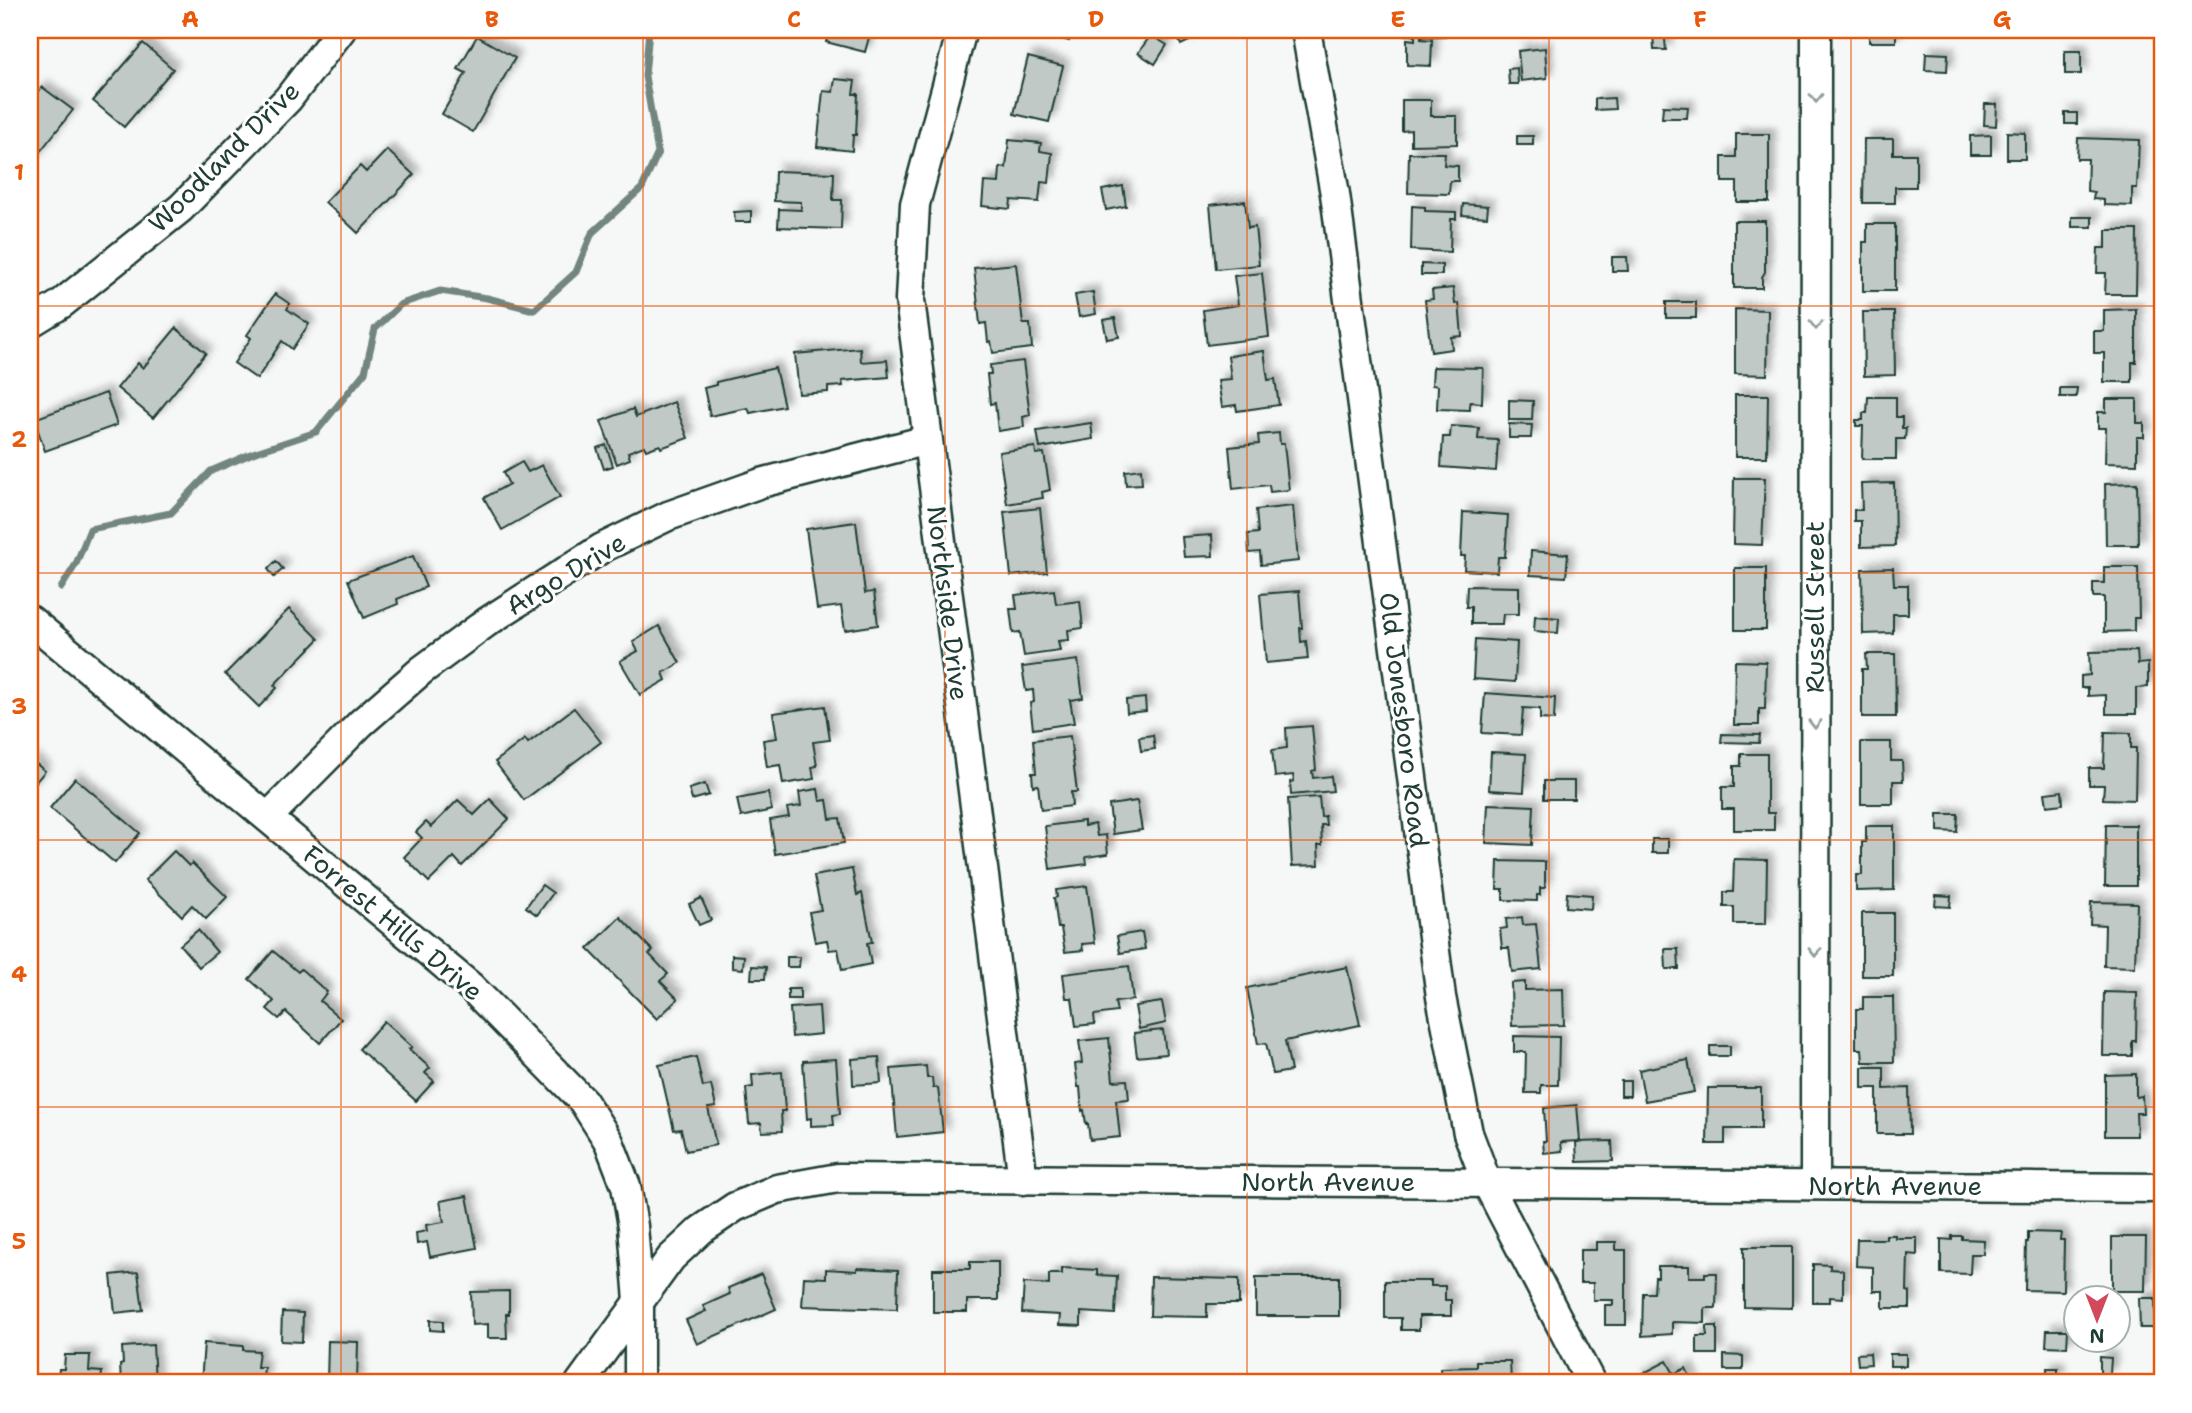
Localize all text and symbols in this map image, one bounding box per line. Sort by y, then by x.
text: A [181,4,199,34]
text: B [485,4,499,34]
text: C [787,4,801,34]
text: D [1088,4,1104,34]
text: E [1390,4,1406,34]
text: F [1693,4,1707,34]
text: G [1993,4,2012,34]
street label: Woodland Drive [140,73,307,240]
one-way arrow [1808,93,1824,104]
text: 1 [14,157,24,187]
one-way arrow [1808,320,1823,331]
text: 2 [11,424,27,454]
street label: Northside Drive [919,503,978,702]
street label: Russell Street [1797,521,1832,693]
street label: Argo Drive [499,524,632,623]
street label: Old Jonesboro Road [1371,590,1438,850]
text: 3 [11,691,27,721]
one-way arrow [1807,720,1823,730]
street label: Forrest Hills Drive [296,837,491,1008]
one-way arrow [1807,947,1823,958]
text: 4 [11,959,27,989]
street label: North Avenue [1241,1164,1415,1199]
street label: North Avenue [1808,1168,1982,1203]
text: 5 [12,1226,26,1256]
north arrow [2062,1284,2132,1354]
text: N [2089,1323,2105,1348]

